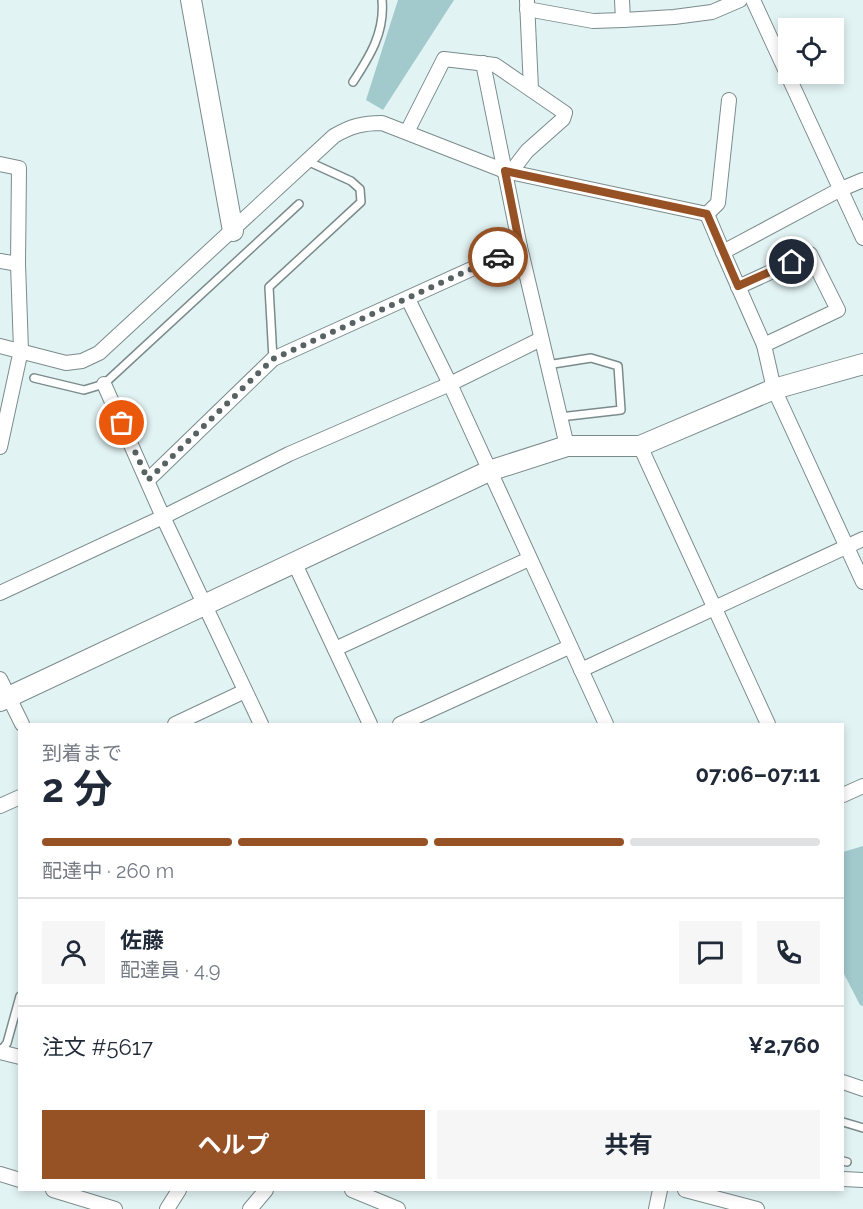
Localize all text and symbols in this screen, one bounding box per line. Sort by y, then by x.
map controls [778,18,844,84]
button: locate [778,18,844,84]
courier [468,227,528,287]
pin [766,236,817,287]
icon: car [482,241,515,274]
icon: home [775,245,808,278]
pin [96,397,147,448]
icon: bag [105,406,138,439]
text: 到着まで [42,741,122,765]
text: 07:06–07:11 [696,761,820,787]
text: 2 分 [42,765,112,811]
text: 配達中 · 260 m [42,859,174,883]
button: person [42,921,105,984]
button: chat [679,921,742,984]
button: phone [757,921,820,984]
text: 佐藤 [120,927,164,953]
text: 配達員 · 4.9 [120,958,220,982]
text: ¥2,760 [748,1032,820,1058]
text: 注文 #5617 [42,1034,153,1060]
button: ヘルプ [42,1110,425,1179]
button: 共有 [437,1110,820,1179]

